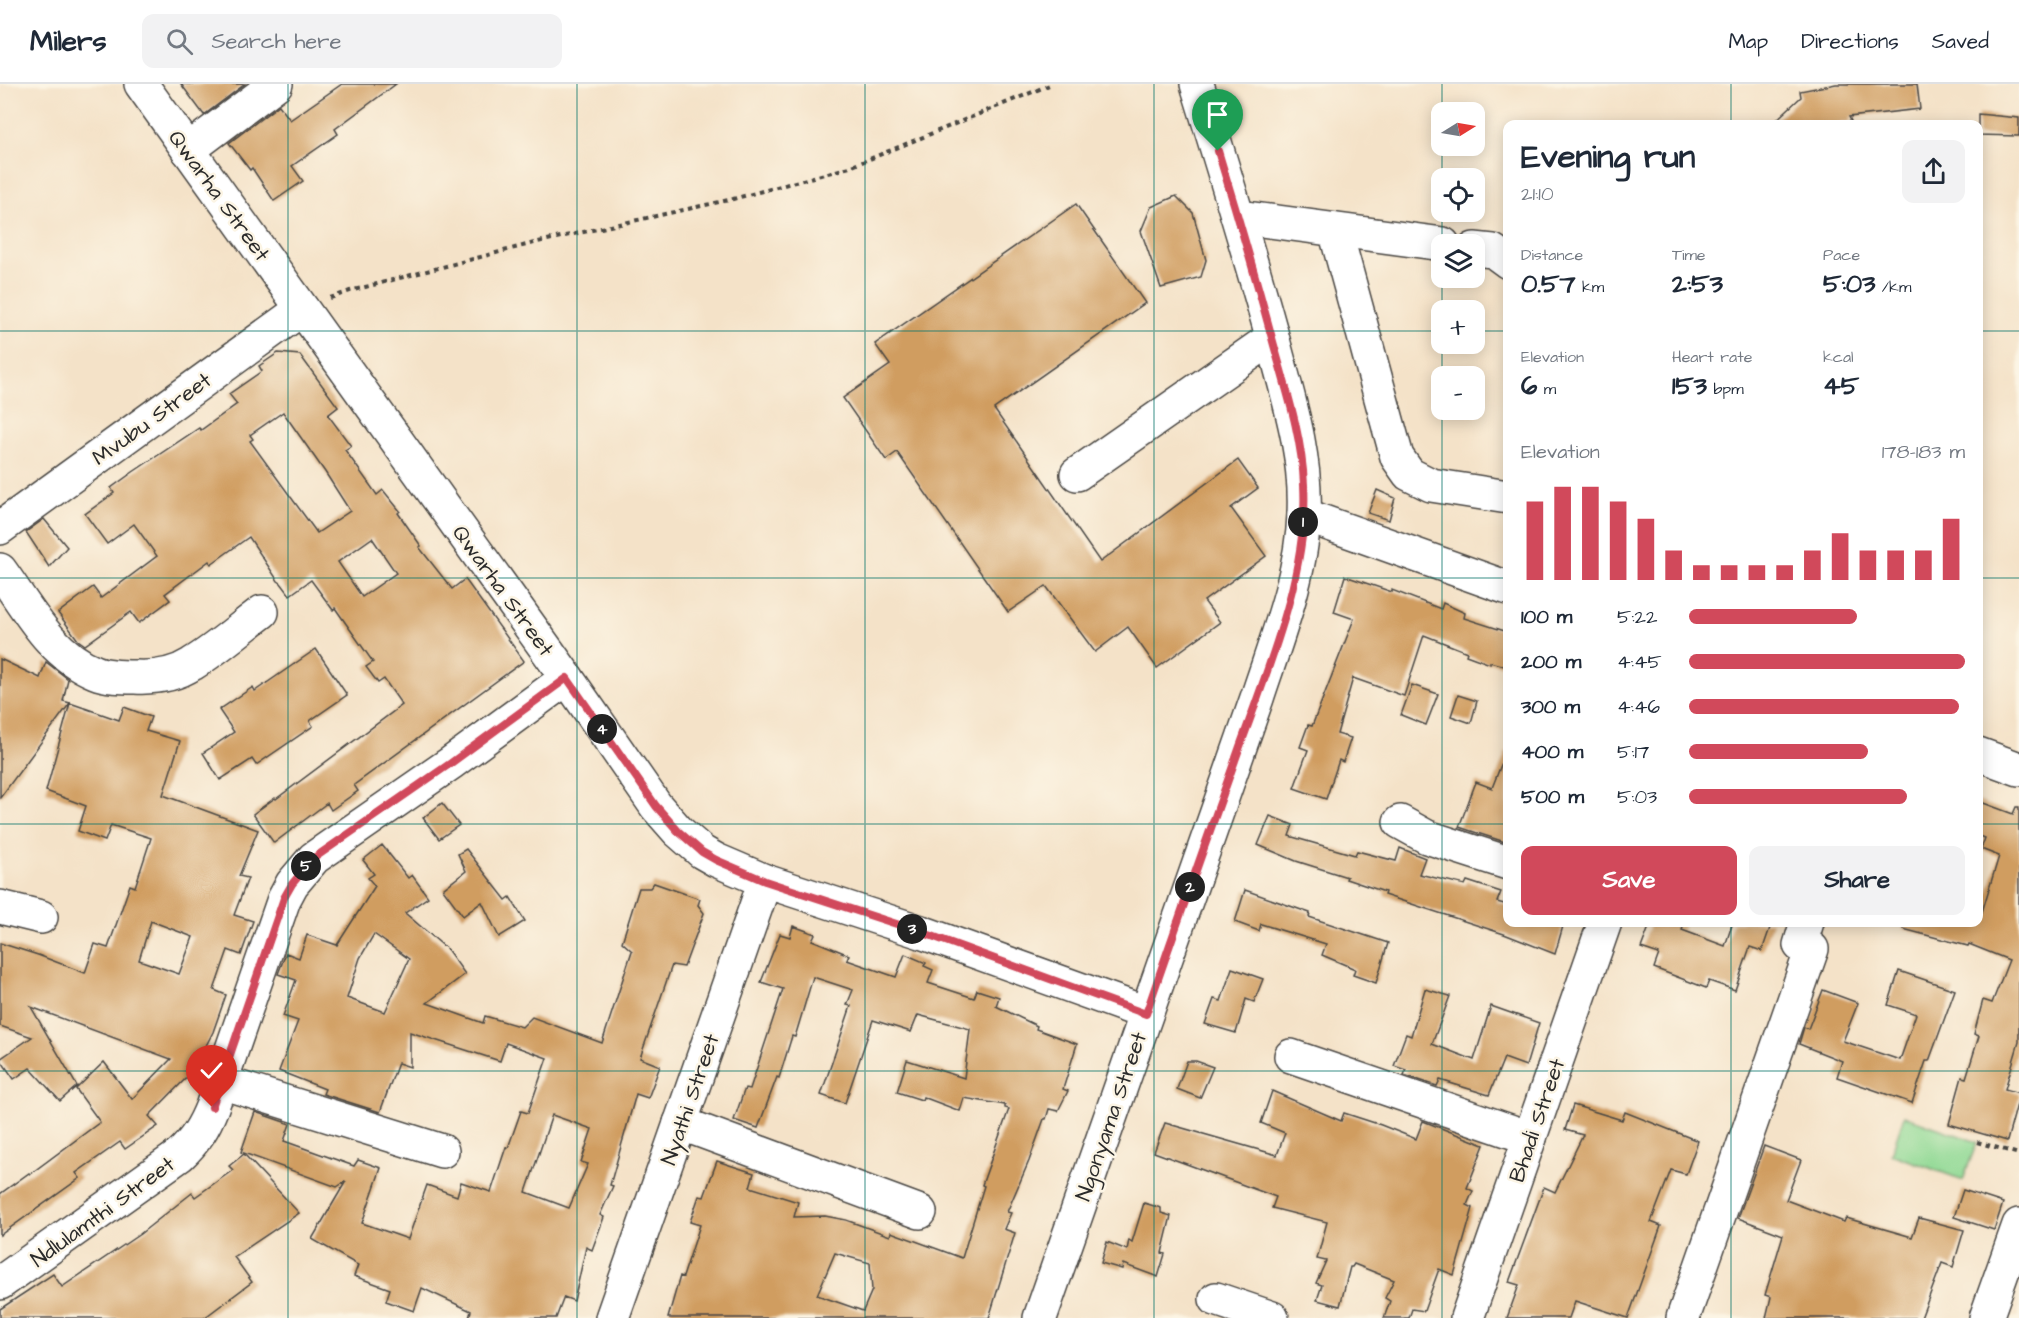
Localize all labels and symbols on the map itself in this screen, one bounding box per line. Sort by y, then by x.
pin [1192,89,1243,151]
north arrow [1431,102,1485,156]
street label: Qwarha Street [161,124,277,268]
street label: Mvubu Street [86,365,218,473]
pin: 1 [1288,507,1318,537]
street label: Qwarha Street [445,519,561,663]
pin: 4 [587,714,617,744]
pin: 5 [291,851,321,881]
pin: 2 [1175,872,1205,902]
pin: 3 [897,914,927,944]
street label: Ngonyama Street [1068,1028,1156,1205]
street label: Nyathi Street [653,1030,728,1170]
pin [186,1045,237,1107]
street label: Bhadi Street [1502,1054,1573,1187]
street label: Ndlulamthi Street [24,1149,181,1275]

